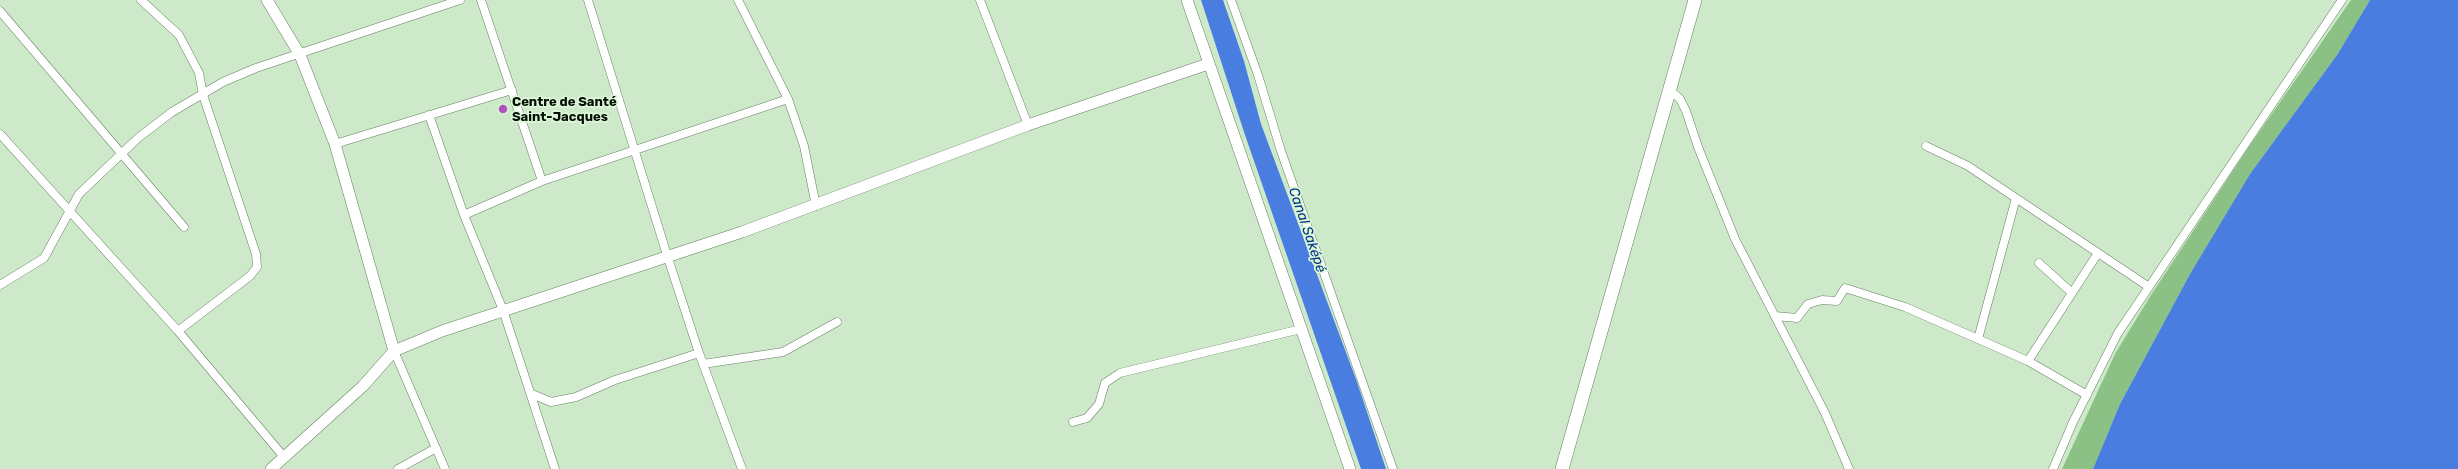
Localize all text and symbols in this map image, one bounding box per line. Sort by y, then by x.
place label: Centre de Santé Saint-Jacques [512,94,617,125]
marker: Centre de Santé Saint-Jacques [497,103,509,115]
water label: Canal Saképé [1285,185,1329,275]

